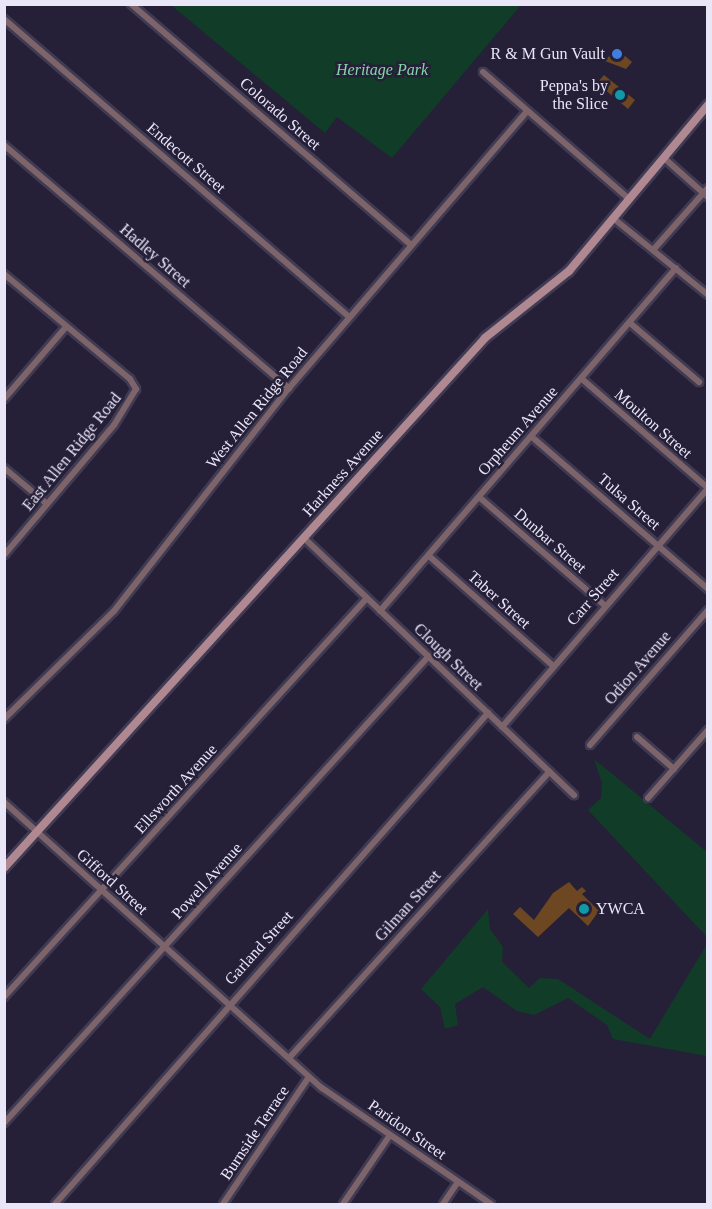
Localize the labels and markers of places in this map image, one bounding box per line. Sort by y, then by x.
place label: R & M Gun Vault [490,44,605,64]
marker: R & M Gun Vault [610,47,624,61]
place label: Peppa's by the Slice [540,76,608,114]
marker: Peppa's by the Slice [613,88,627,102]
place label: YWCA [596,899,645,919]
marker: YWCA [577,902,591,916]

